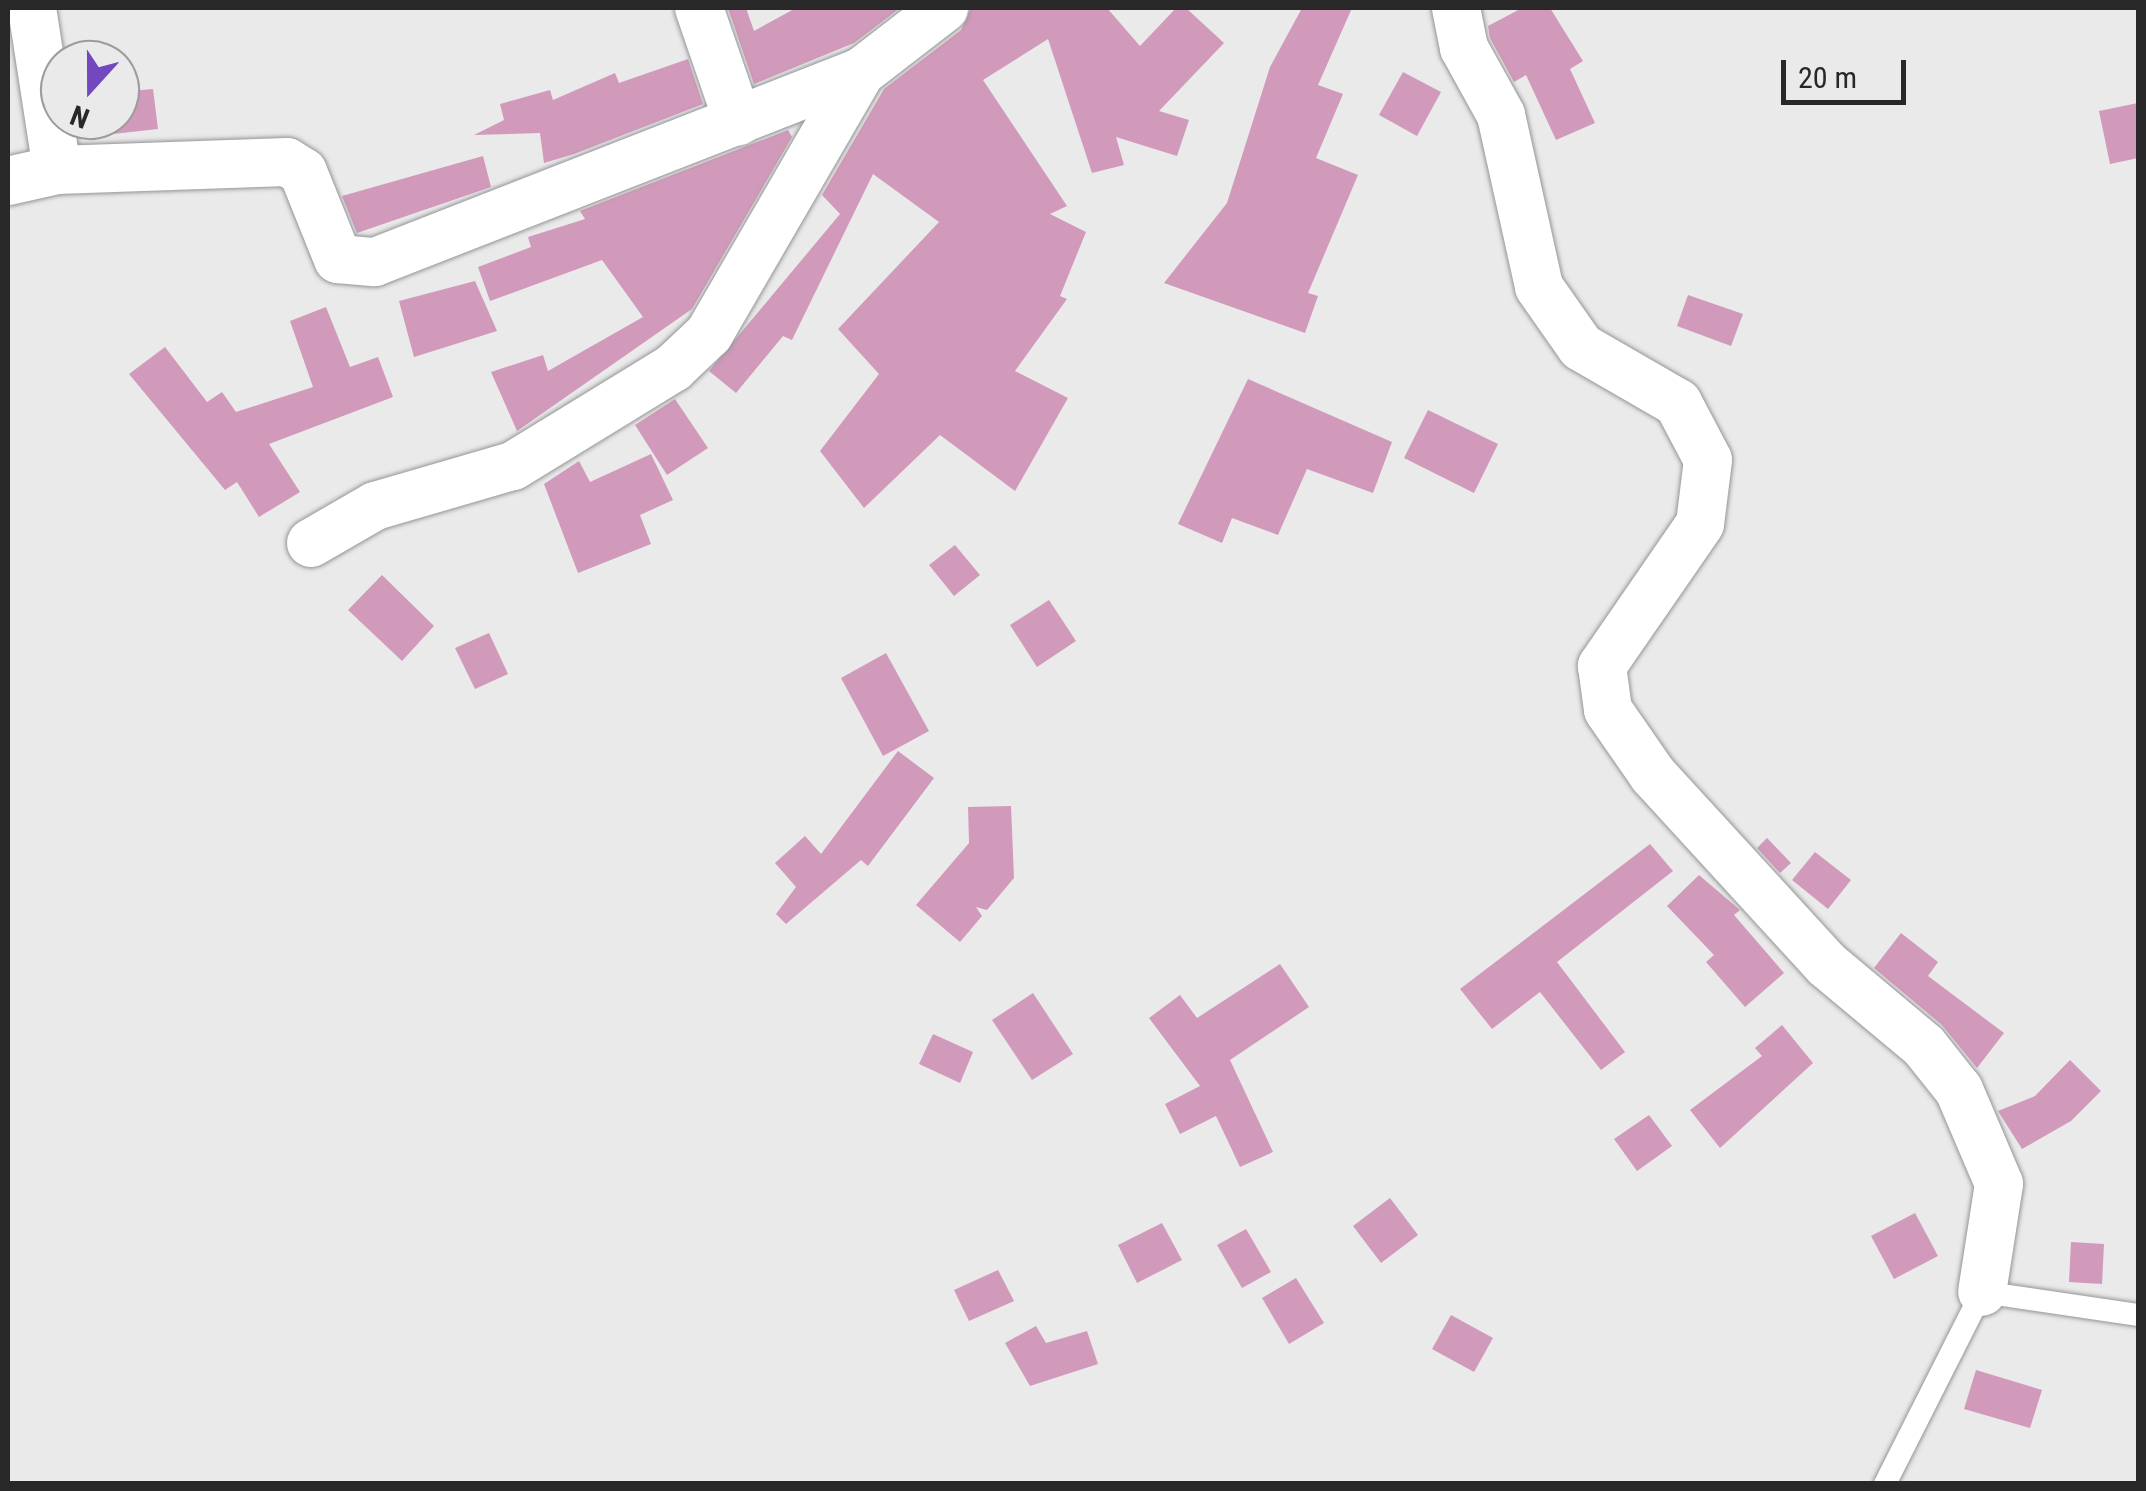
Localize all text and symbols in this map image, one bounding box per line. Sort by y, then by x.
north arrow [40,40,140,140]
scale bar [1786,40,1911,102]
text: 20 m [1798,60,1857,95]
text: N [66,98,94,135]

